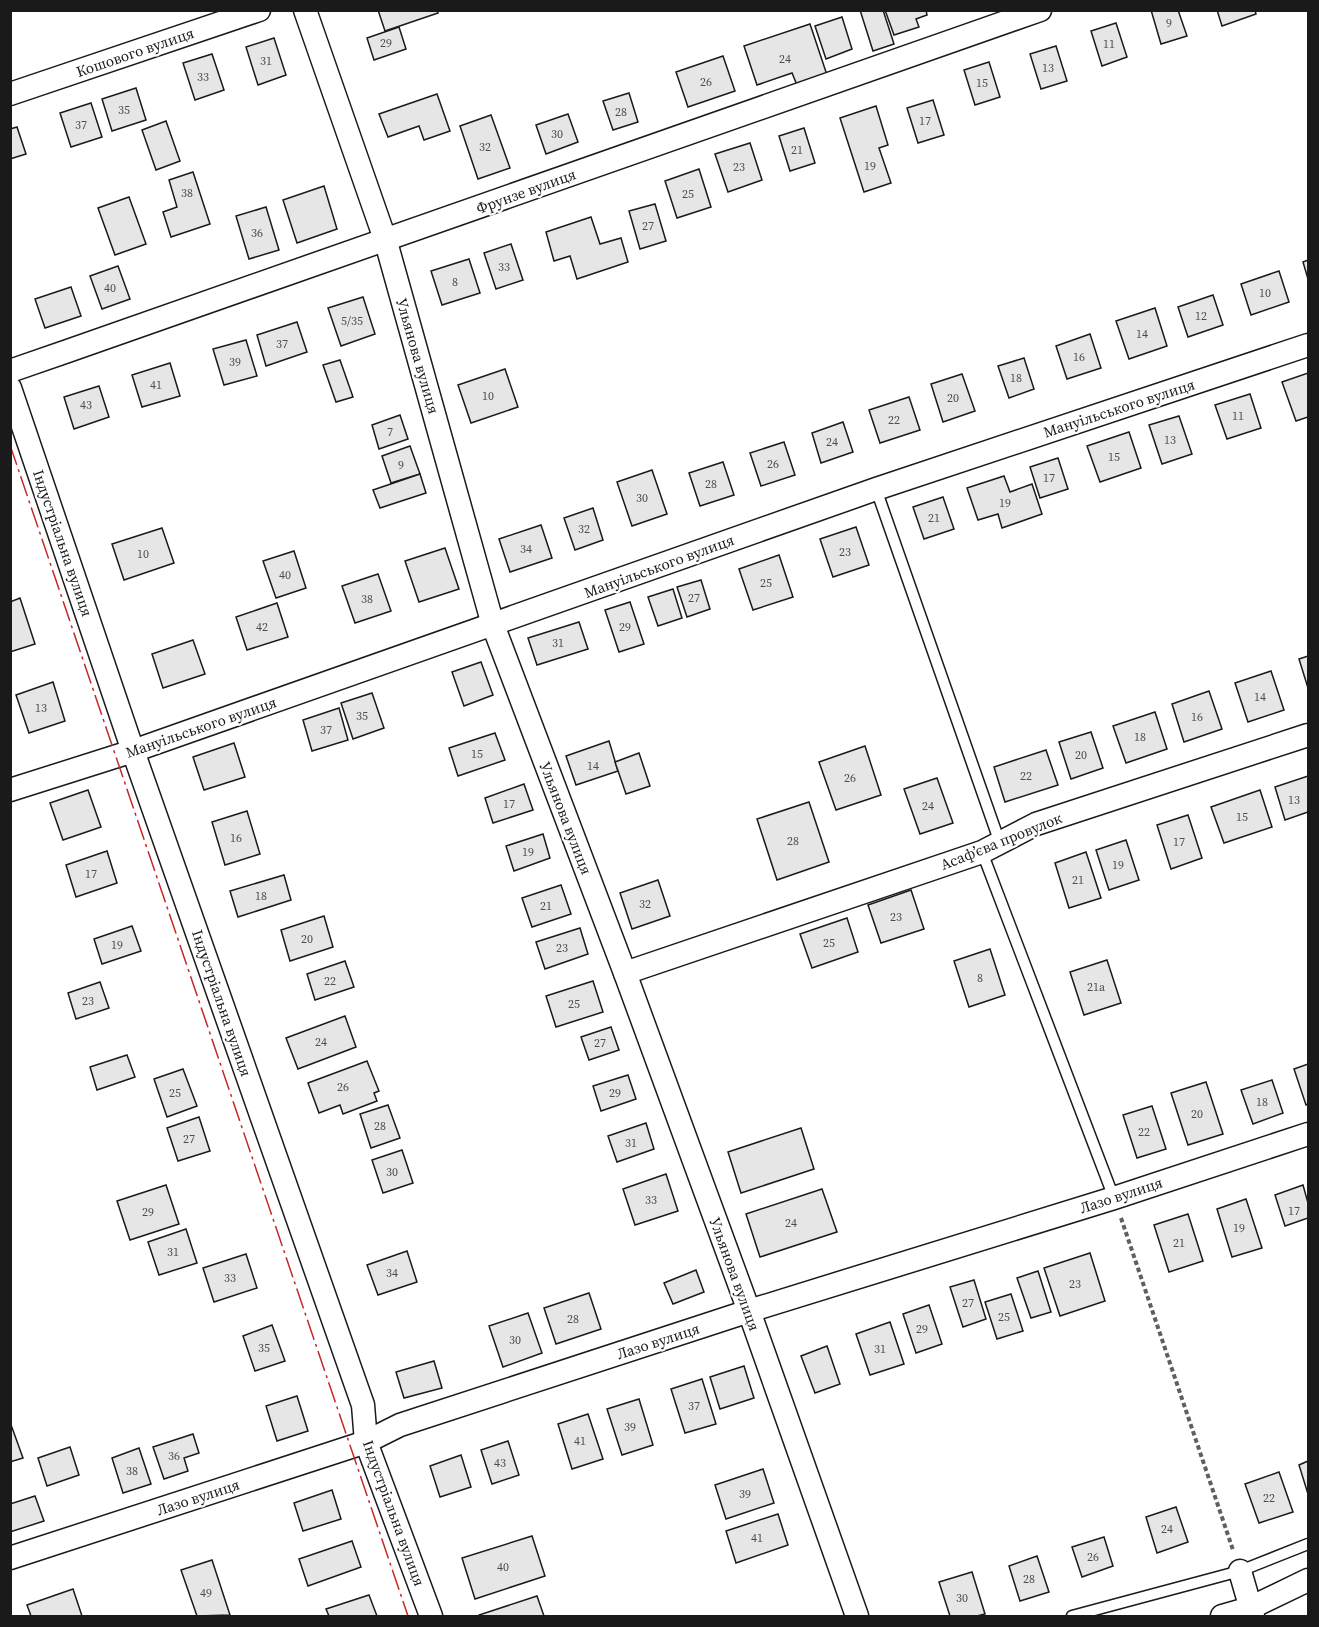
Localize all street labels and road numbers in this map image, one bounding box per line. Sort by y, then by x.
street label: Кошового вулиця [73,22,197,82]
street label: Фрунзе вулиця [473,163,579,219]
street label: Ульянова вулиця [391,296,445,416]
street label: Мануільського вулиця [1041,374,1198,442]
street label: Індустріальна вулиця [28,467,98,619]
street label: Мануільського вулиця [581,529,737,603]
street label: Мануільського вулиця [123,691,279,763]
street label: Ульянова вулиця [535,758,597,878]
street label: Асаф’єва провулок [937,807,1066,875]
street label: Індустріальна вулиця [187,927,257,1079]
street label: Лазо вулиця [1077,1172,1165,1218]
street label: Ульянова вулиця [705,1214,765,1334]
street label: Лазо вулиця [614,1318,702,1364]
street label: Індустріальна вулиця [358,1437,430,1589]
street label: Лазо вулиця [154,1474,242,1520]

